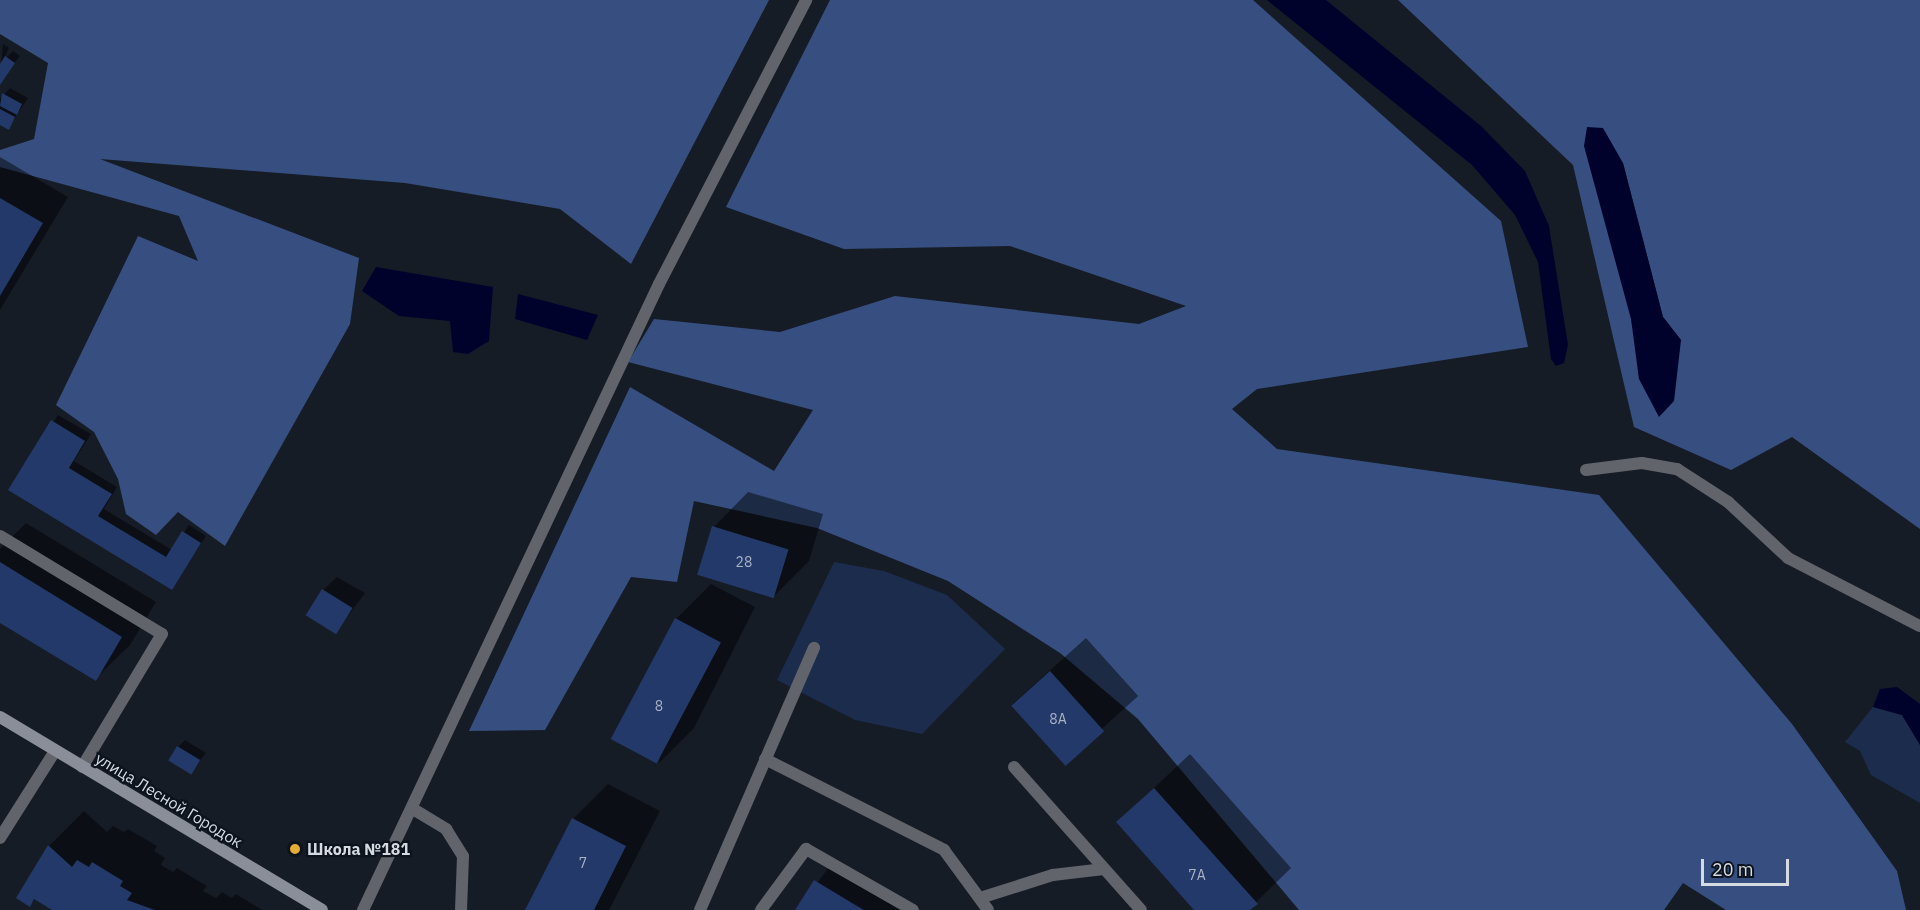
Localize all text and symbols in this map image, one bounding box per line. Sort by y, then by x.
house number: 28 [736,554,752,570]
house number: 8 [655,698,663,714]
house number: 8А [1049,711,1067,727]
street label: улица Лесной Городок [92,748,246,852]
place label: Школа №181 [307,839,410,859]
marker: Школа №181 [288,842,302,856]
scale bar [1704,847,1792,885]
house number: 7 [579,855,587,871]
text: 20 m [1712,858,1754,881]
house number: 7А [1188,867,1206,883]

